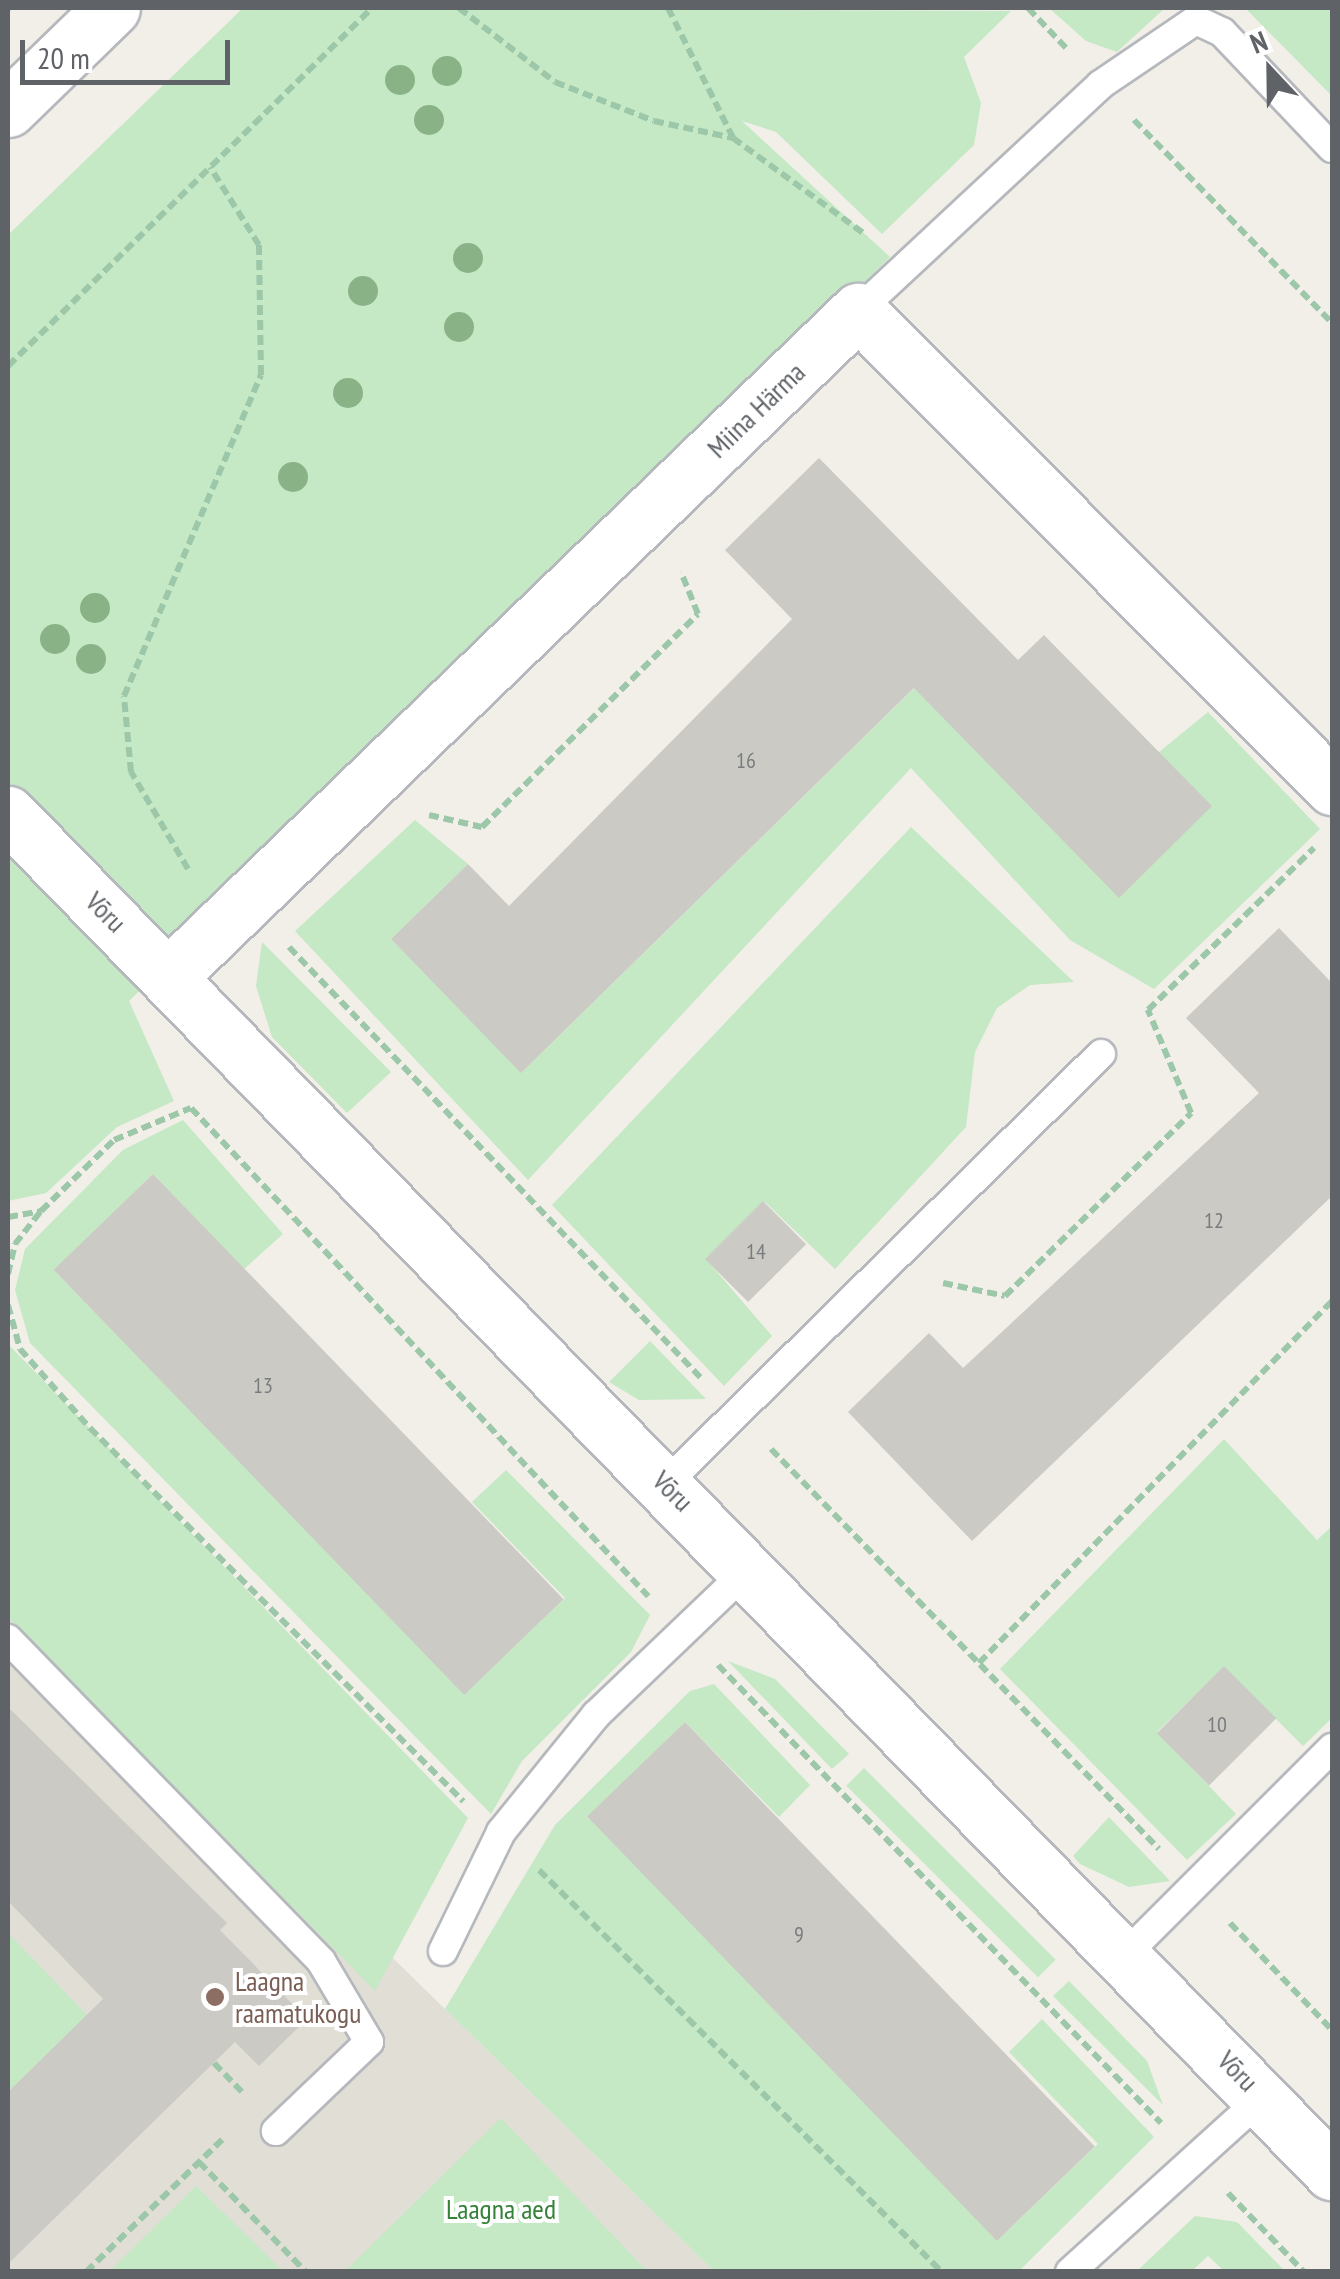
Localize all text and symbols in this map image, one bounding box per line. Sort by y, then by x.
scale bar [25,20,235,82]
north arrow [1220,20,1320,120]
text: N [1245,22,1273,62]
text: 20 m [37,38,90,77]
street label: Miina Härma [700,355,812,465]
house number: 16 [736,748,756,774]
street label: Võru [79,885,133,939]
house number: 12 [1204,1208,1224,1234]
house number: 14 [746,1239,766,1265]
house number: 13 [253,1373,273,1399]
street label: Võru [646,1464,700,1518]
house number: 10 [1207,1712,1227,1738]
house number: 9 [794,1922,804,1948]
place label: Laagna raamatukogu [235,1964,361,2030]
marker: Laagna raamatukogu [204,1986,226,2008]
street label: Võru [1211,2044,1265,2098]
park label: Laagna aed [446,2192,556,2226]

